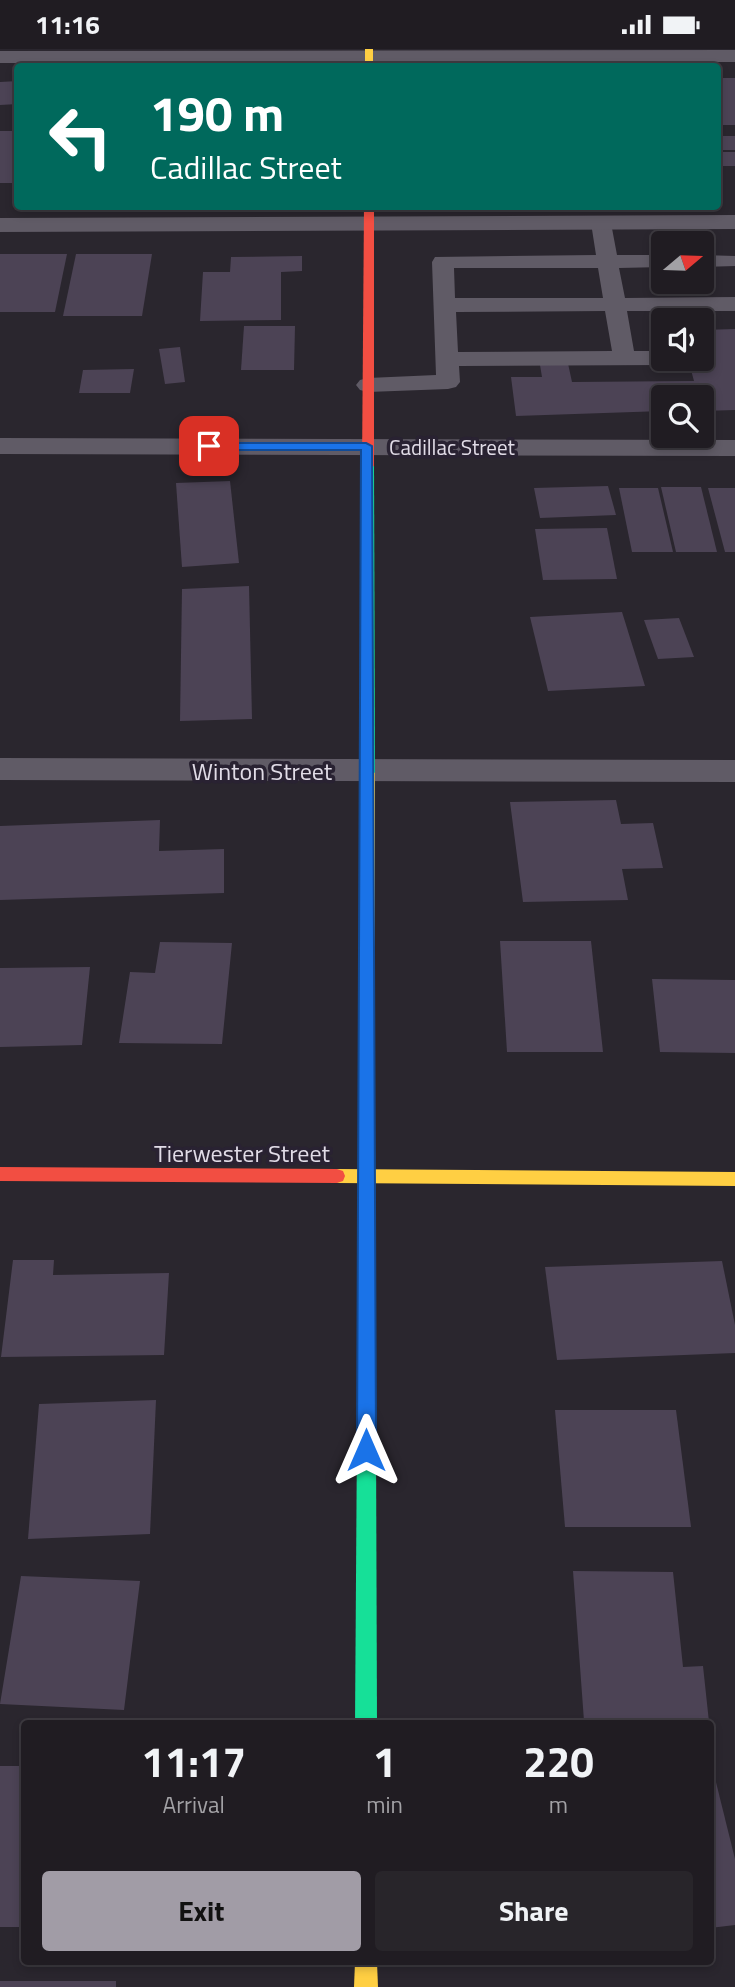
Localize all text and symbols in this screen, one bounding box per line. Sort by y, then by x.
text: 11:16 [35,5,100,44]
text: 190 m [150,75,284,150]
icon: left [35,91,126,182]
text: Cadillac Street [150,143,342,191]
north arrow [651,231,714,294]
map controls [651,231,714,448]
button: sound [651,308,714,371]
button: search [651,385,714,448]
pin [179,416,239,476]
icon: arrive [190,427,228,465]
street label: Cadillac Street [389,431,516,463]
street label: Winton Street [192,753,333,789]
street label: Tierwester Street [154,1135,330,1171]
position arrow [329,1413,403,1487]
text: 11:17 [141,1729,246,1793]
text: 1 [373,1729,396,1793]
text: 220 [523,1729,594,1793]
text: Arrival [162,1787,225,1822]
text: min [366,1787,403,1822]
text: m [549,1787,568,1822]
button: Exit [42,1871,361,1951]
button: Share [375,1871,693,1951]

